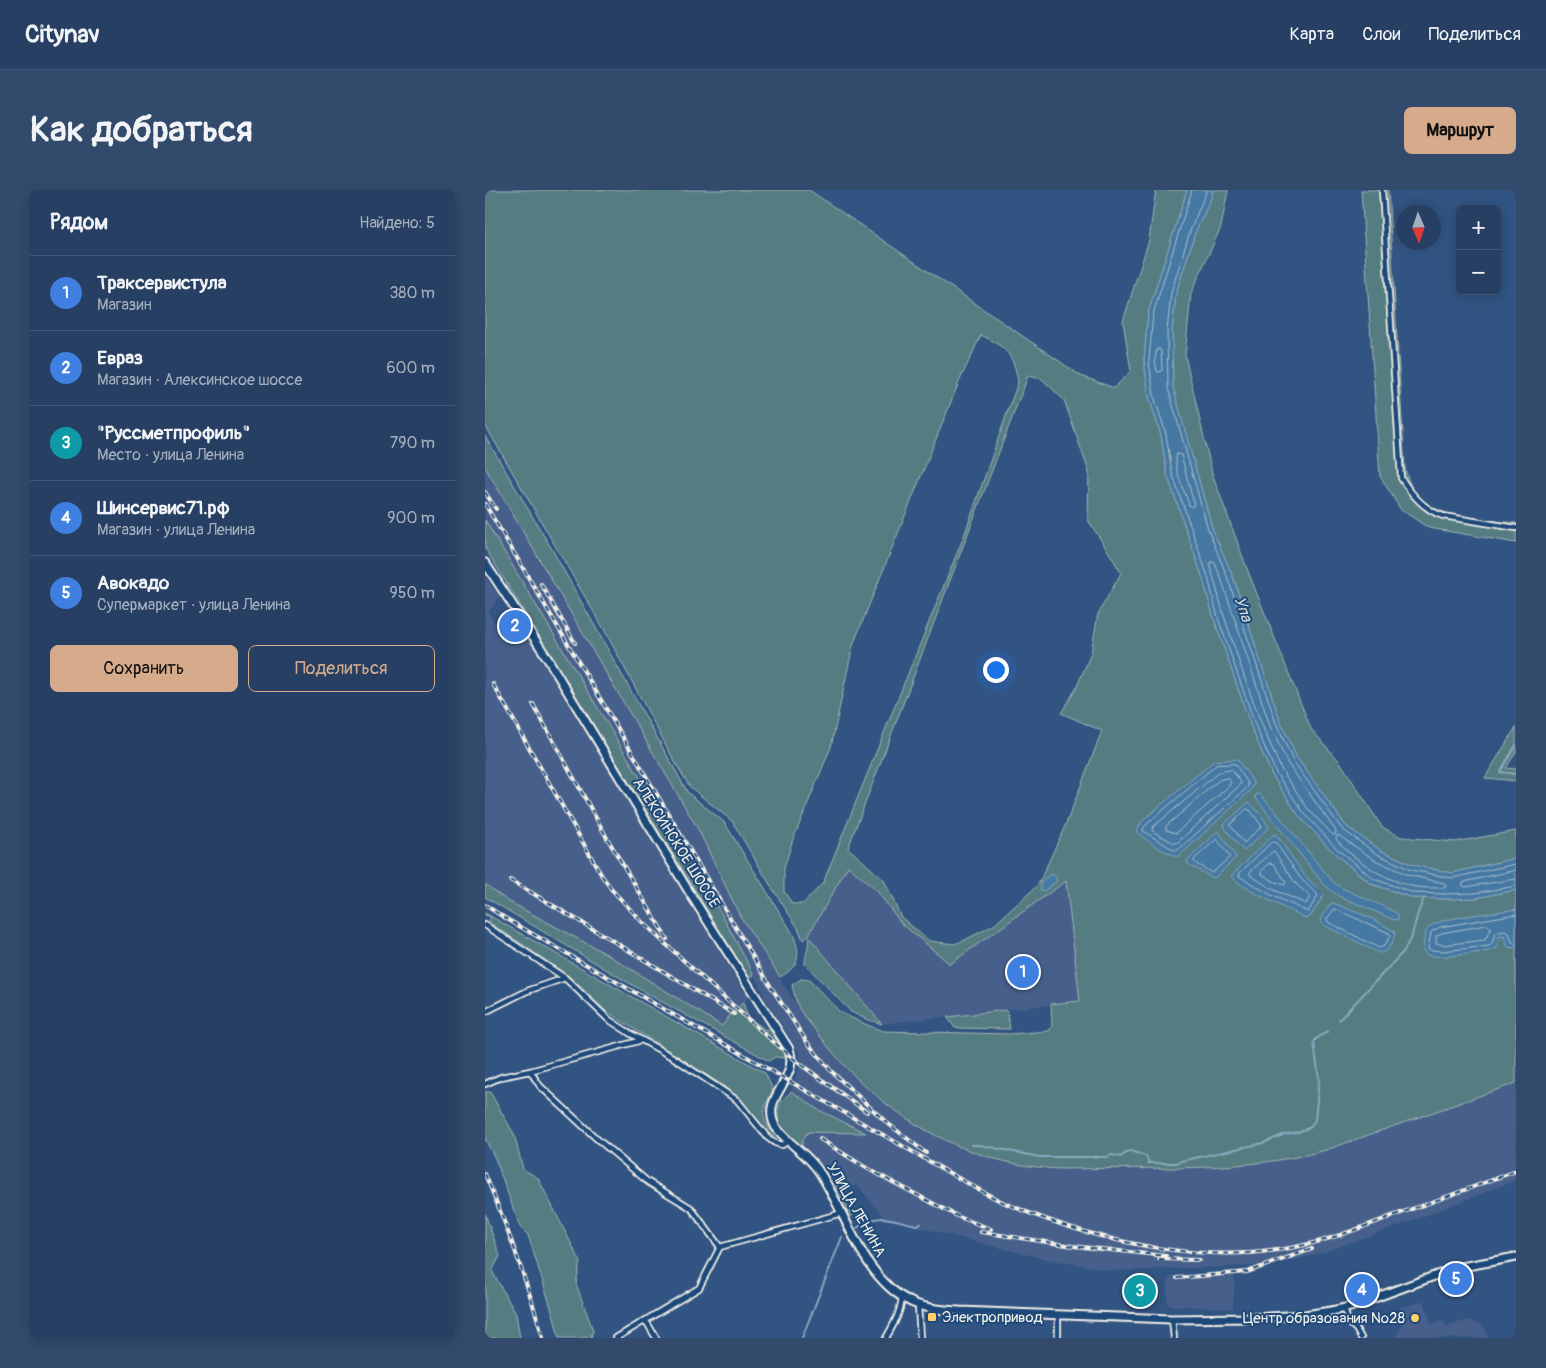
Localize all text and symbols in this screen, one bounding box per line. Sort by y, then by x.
text: Citynav [25,20,100,49]
text: Карта [1290,23,1334,46]
text: Слои [1362,23,1400,46]
text: Поделиться [1428,23,1521,46]
button: Маршрут [1404,107,1516,154]
text: Как добраться [30,108,253,152]
north arrow [1396,205,1441,250]
map controls [1456,205,1501,295]
button: + [1456,205,1501,250]
text: Рядом [50,209,108,236]
text: Найдено: 5 [359,213,435,233]
button: − [1456,250,1501,295]
text: Траксервистула [97,271,227,295]
text: 1 [63,283,69,303]
text: 380 m [389,283,435,303]
text: Магазин [97,295,152,315]
text: Евраз [97,346,143,370]
text: 2 [62,358,70,378]
text: 600 m [386,358,435,378]
text: Магазин · Алексинское шоссе [97,370,302,390]
text: "Руссметпрофиль" [97,421,250,445]
text: 3 [62,433,70,453]
text: 790 m [390,433,435,453]
text: Место · улица Ленина [97,445,244,465]
text: Шинсервис71.рф [97,496,230,520]
text: 4 [61,508,71,528]
text: 900 m [387,508,435,528]
text: Магазин · улица Ленина [97,520,255,540]
text: Авокадо [97,571,169,595]
text: 5 [62,583,70,603]
text: 950 m [389,583,435,603]
water label: Упа [1229,594,1257,626]
text: Супермаркет · улица Ленина [97,595,290,615]
pin: 2 [499,607,531,645]
button: Сохранить [50,645,238,692]
button: Поделиться [248,645,435,692]
your location [983,657,1009,683]
street label: АЛЕКСИНСКОЕ ШОССЕ [628,775,724,912]
pin: 1 [1007,953,1039,991]
street label: УЛИЦА ЛЕНИНА [822,1159,890,1261]
pin: 5 [1440,1260,1472,1298]
pin: 4 [1346,1271,1378,1309]
pin: 3 [1124,1272,1156,1310]
place label: Электропривод [942,1308,1043,1327]
place label: Центр образования №28 [1243,1309,1405,1328]
marker: Электропривод [926,1311,938,1323]
marker: Центр образования №28 [1409,1312,1421,1324]

